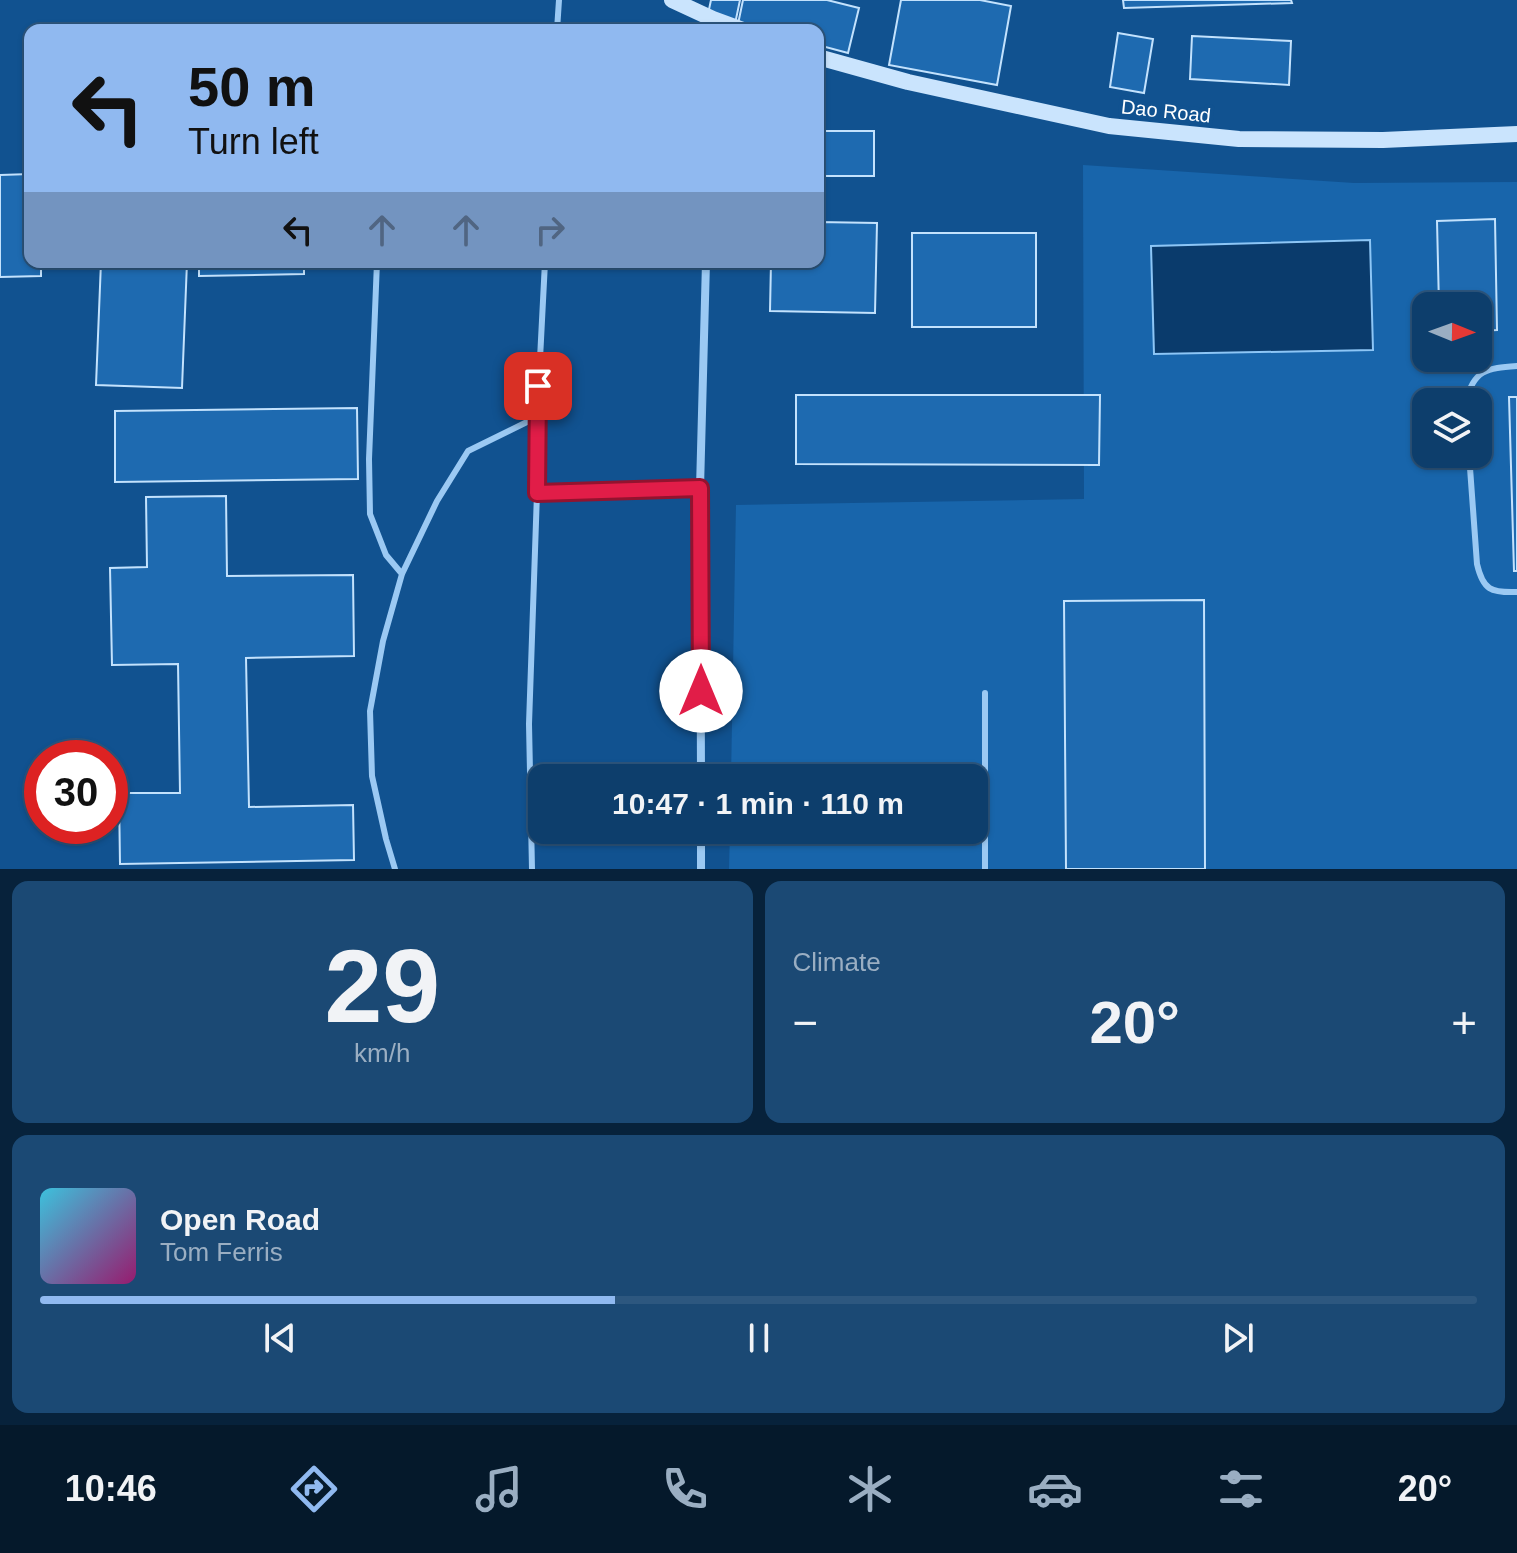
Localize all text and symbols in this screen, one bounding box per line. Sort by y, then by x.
text: 50 m [188,55,316,118]
icon: left [56,56,160,160]
street label: Dao Road [1120,95,1212,127]
text: Turn left [188,121,319,162]
icon: left [276,208,320,252]
icon: ahead [360,208,404,252]
icon: ahead [444,208,488,252]
icon: right [528,208,572,252]
north arrow [1412,292,1492,372]
map controls [1412,292,1492,468]
pin [504,352,572,420]
icon: arrive [516,364,560,408]
button: layers [1412,388,1492,468]
position arrow [659,649,743,733]
speed limit sign: 30 [24,740,128,844]
text: 10:47 · 1 min · 110 m [612,787,904,820]
text: 29 [324,928,440,1044]
text: Climate [793,947,881,977]
text: 20° [1089,989,1180,1056]
text: − [793,998,818,1047]
text: + [1451,998,1477,1047]
text: km/h [354,1038,410,1068]
text: Open Road [160,1203,320,1236]
text: Tom Ferris [160,1237,283,1267]
icon: previous [258,1316,302,1360]
icon: pause [737,1316,781,1360]
icon: next [1216,1316,1260,1360]
icon: directions [286,1461,342,1517]
icon: music [471,1461,527,1517]
icon: phone [657,1461,713,1517]
icon: climate [842,1461,898,1517]
icon: car [1027,1461,1083,1517]
icon: filters [1213,1461,1269,1517]
text: 10:46 [65,1468,157,1509]
text: 20° [1398,1468,1452,1509]

